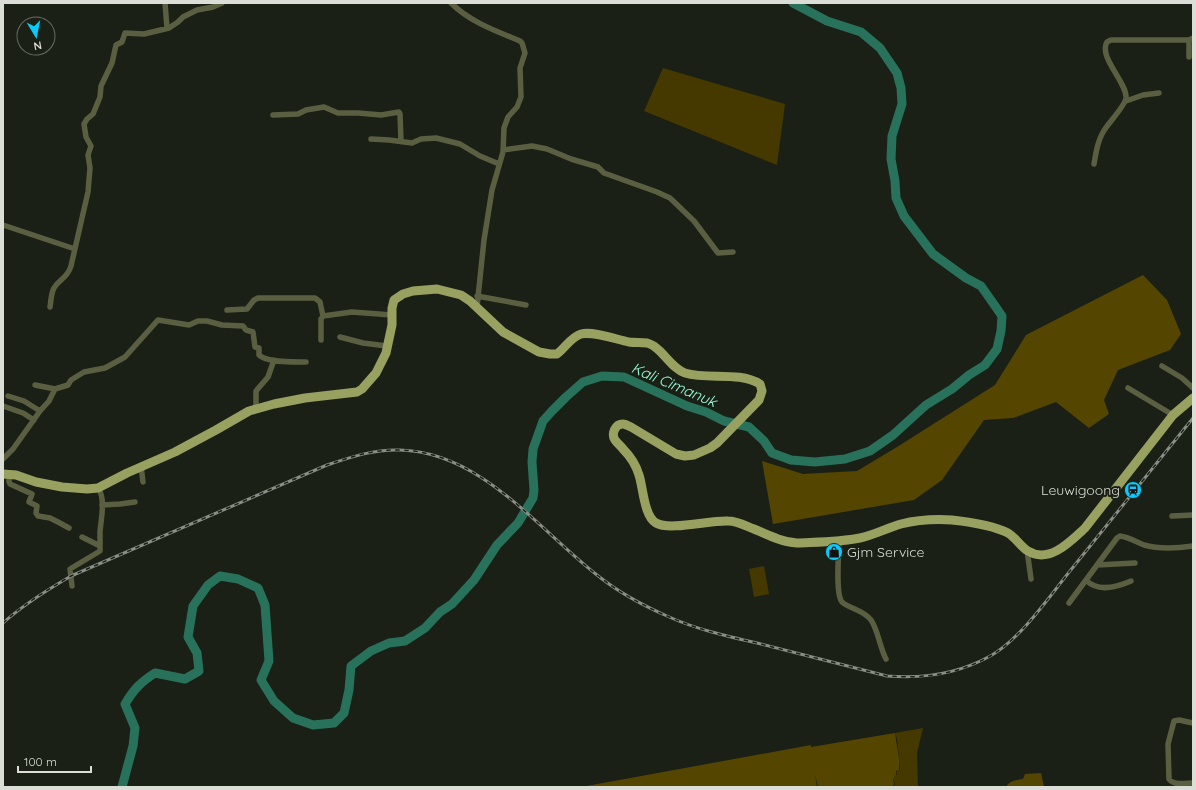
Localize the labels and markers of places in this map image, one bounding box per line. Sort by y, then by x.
station icon: Leuwigoong [1123,480,1143,500]
place label: Leuwigoong [1041,481,1120,499]
shop icon: Gjm Service [824,542,844,562]
place label: Gjm Service [847,543,925,561]

